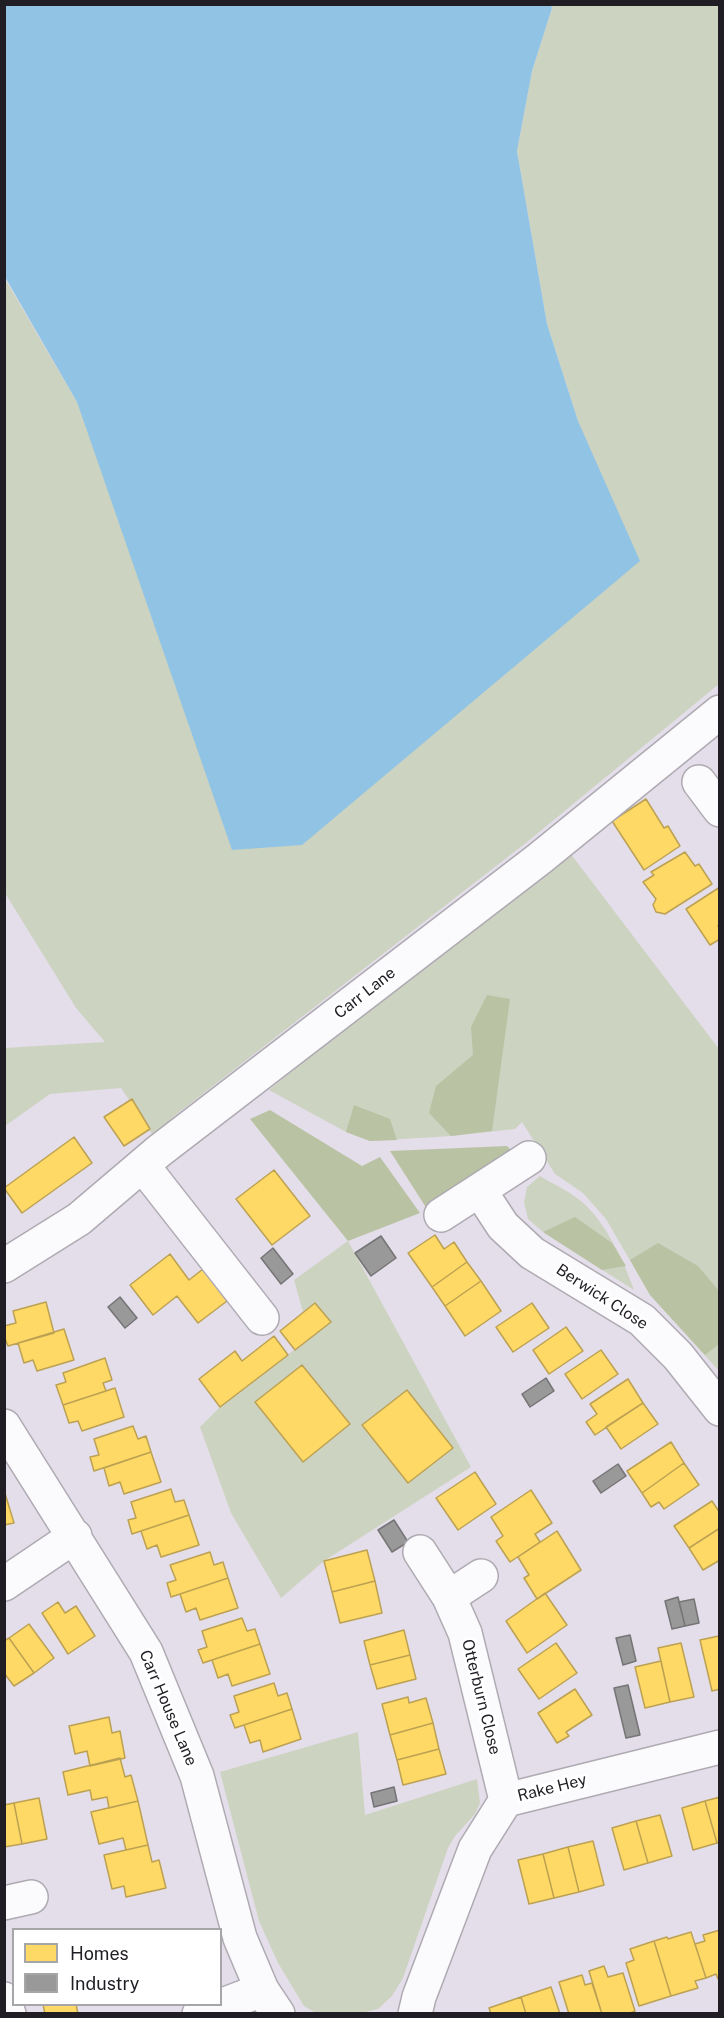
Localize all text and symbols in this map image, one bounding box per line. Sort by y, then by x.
street label: Carr Lane [331,963,399,1023]
street label: Berwick Close [552,1260,652,1334]
street label: Otterburn Close [457,1637,505,1757]
street label: Carr House Lane [135,1647,201,1769]
street label: Rake Hey [515,1770,589,1806]
legend [12,1928,222,2006]
text: Homes [70,1943,129,1964]
text: Industry [70,1973,139,1994]

